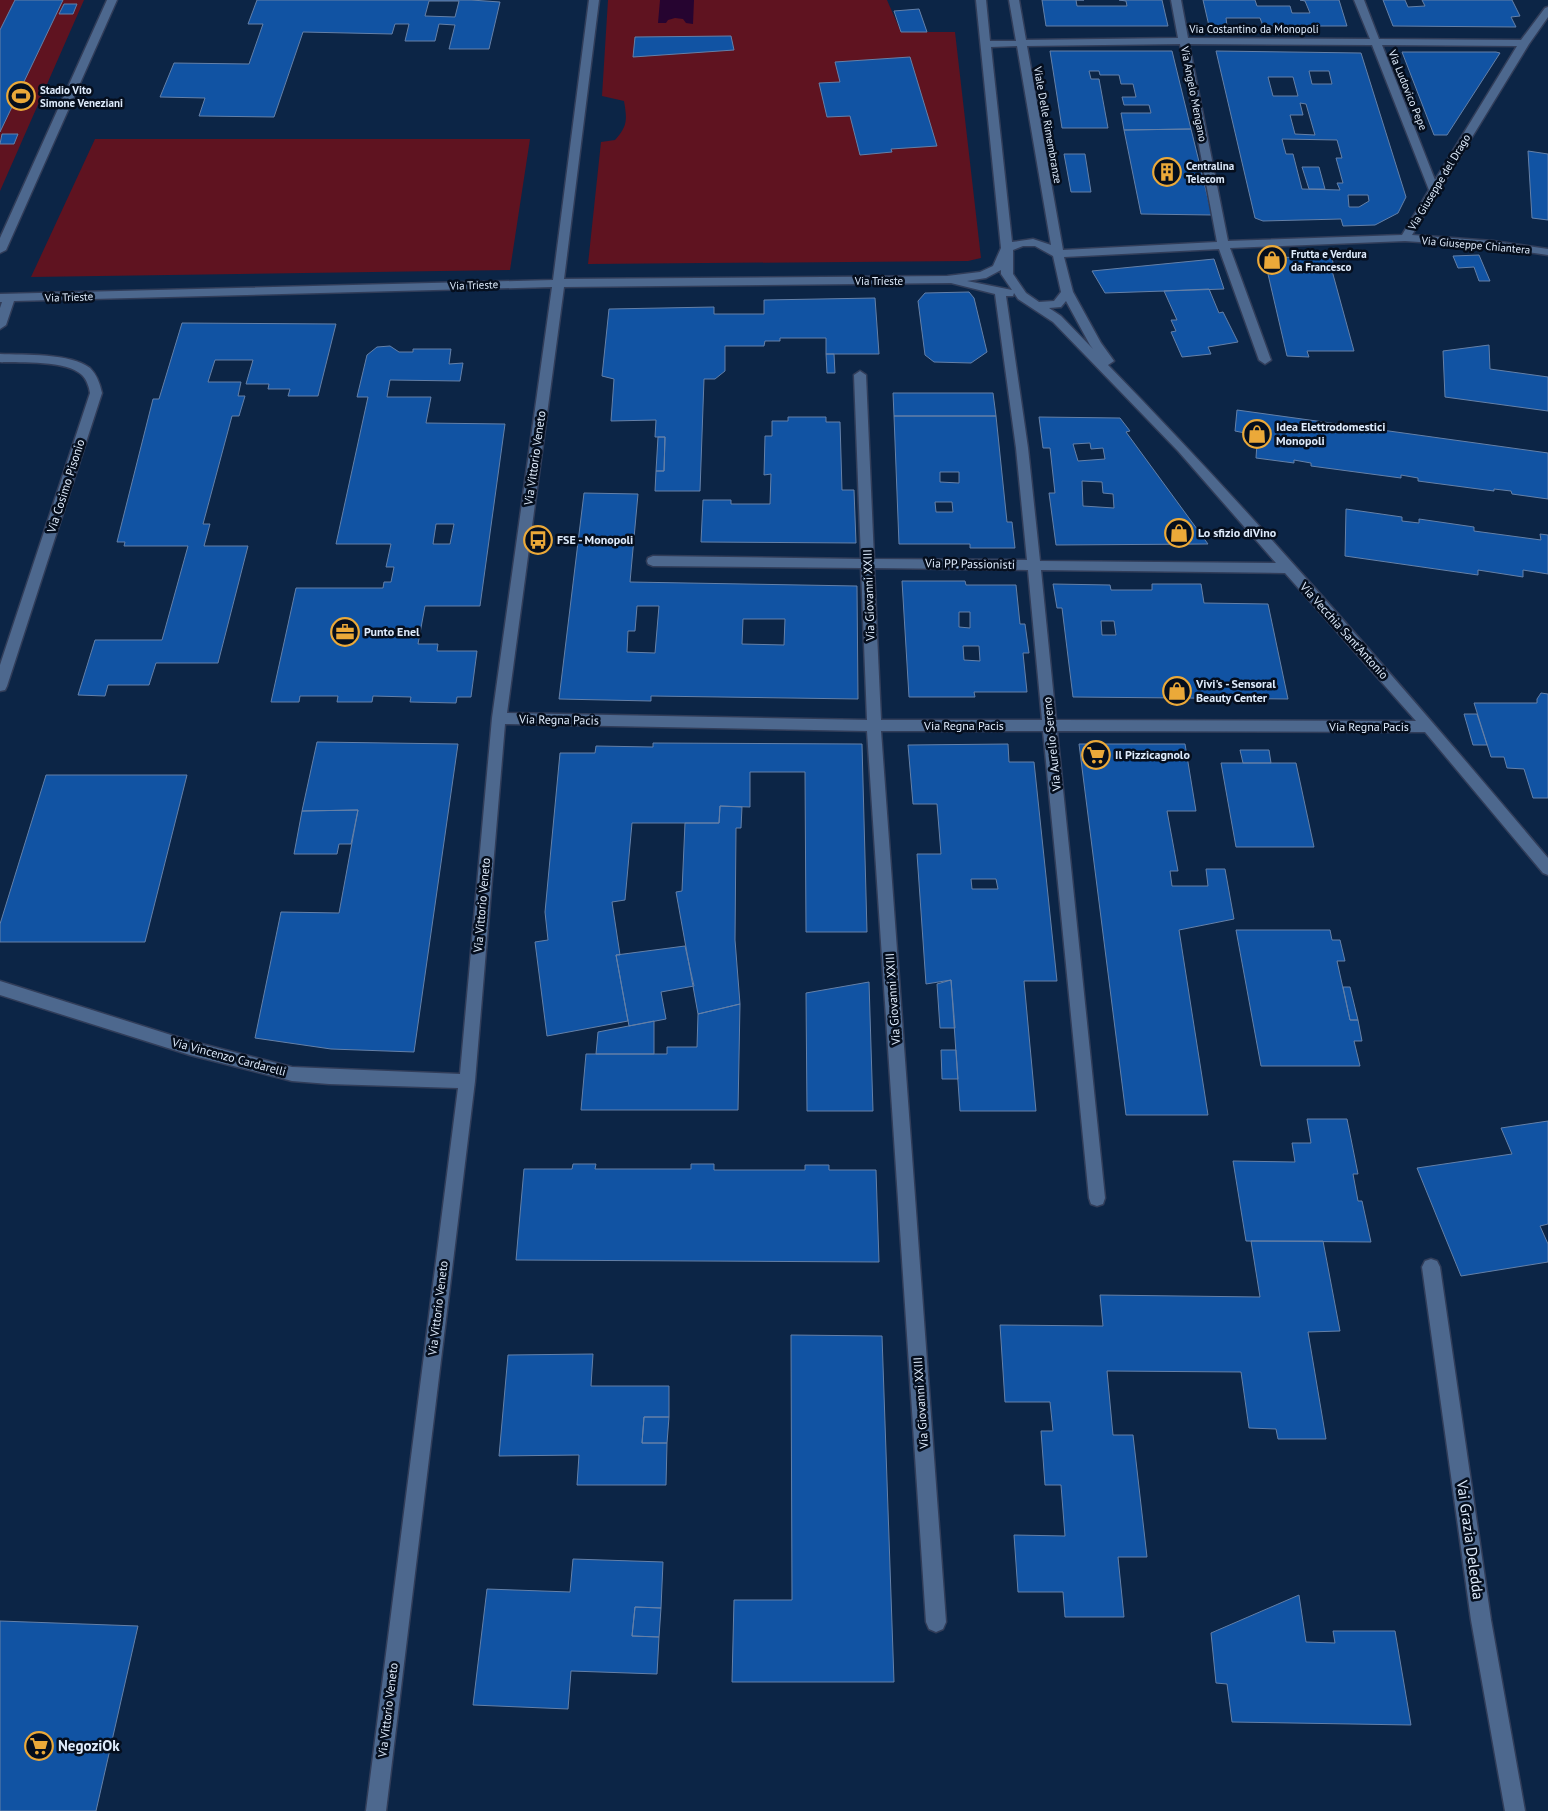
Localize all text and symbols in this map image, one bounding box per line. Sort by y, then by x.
street label: Via Costantino da Monopoli [1188,22,1319,36]
street label: Via Angelo Mengano [1178,44,1210,143]
street label: Via Ludovico Pepe [1385,47,1431,133]
street label: Viale Delle Rimembranze [1031,64,1065,185]
sports icon: Stadio Vito Simone Veneziani [6,81,36,111]
place label: Stadio Vito Simone Veneziani [40,83,123,110]
street label: Via Giuseppe del Drago [1404,131,1473,233]
building icon: Centralina Telecom [1152,157,1182,187]
place label: Centralina Telecom [1186,159,1234,186]
street label: Via Giuseppe Chiantera [1420,233,1531,257]
shop icon: Frutta e Verdura da Francesco [1257,245,1287,275]
place label: Frutta e Verdura da Francesco [1291,247,1367,274]
street label: Via Trieste [854,274,904,288]
street label: Via Trieste [449,277,499,293]
street label: Via Trieste [44,289,94,305]
street label: Via Vittorio Veneto [520,410,549,507]
shop icon: Idea Elettrodomestici Monopoli [1242,419,1272,449]
place label: Idea Elettrodomestici Monopoli [1276,419,1385,448]
street label: Via Cosimo Pisonio [43,437,88,535]
shop icon: Lo sfizio diVino [1164,518,1194,548]
bus stop icon: FSE - Monopoli [523,525,553,555]
place label: Lo sfizio diVino [1198,525,1277,540]
place label: FSE - Monopoli [557,532,633,547]
street label: Via Giovanni XXIII [859,549,878,642]
street label: Via PP. Passionisti [924,555,1015,572]
street label: Via Vecchia Sant'Antonio [1296,579,1392,682]
office icon: Punto Enel [330,617,360,647]
place label: Punto Enel [364,624,420,639]
shop icon: Vivi's - Sensoral Beauty Center [1162,676,1192,706]
place label: Vivi's - Sensoral Beauty Center [1195,676,1276,705]
street label: Via Aurelio Sereno [1039,696,1064,793]
street label: Via Regna Pacis [518,711,599,728]
street label: Via Regna Pacis [923,718,1004,733]
street label: Via Regna Pacis [1328,719,1409,734]
supermarket icon: Il Pizzicagnolo [1081,740,1111,770]
place label: Il Pizzicagnolo [1115,747,1190,762]
street label: Via Vittorio Veneto [470,857,493,954]
street label: Via Giovanni XXIII [882,953,903,1046]
street label: Via Vincenzo Cardarelli [169,1034,288,1079]
street label: Via Vittorio Veneto [424,1260,451,1357]
street label: Via Giovanni XXIII [910,1357,931,1450]
street label: Vai Grazia Deledda [1453,1478,1488,1601]
street label: Via Vittorio Veneto [374,1662,401,1759]
supermarket icon: NegoziOk [24,1731,54,1761]
place label: NegoziOk [58,1736,120,1755]

